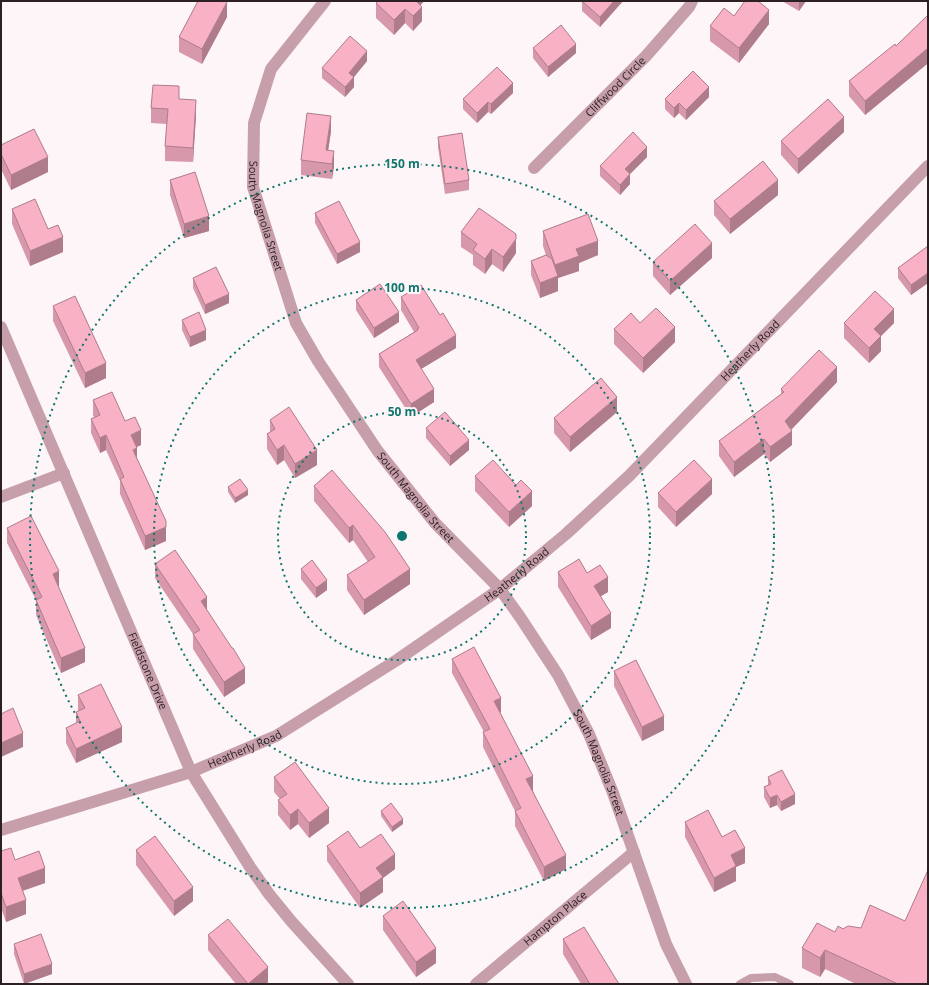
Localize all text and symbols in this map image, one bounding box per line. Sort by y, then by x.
street label: Cliffwood Circle [581,53,648,120]
text: 150 m [384,155,420,172]
street label: South Magnolia Street [245,161,287,272]
text: 100 m [384,279,420,296]
street label: Heatherly Road [717,316,783,384]
text: 50 m [388,403,416,420]
street label: South Magnolia Street [374,448,458,546]
centre of rings [395,529,409,543]
street label: Heatherly Road [481,543,552,605]
street label: Fieldstone Drive [125,630,171,712]
street label: South Magnolia Street [570,706,628,817]
street label: Heatherly Road [205,726,285,771]
street label: Hampton Place [520,887,590,948]

